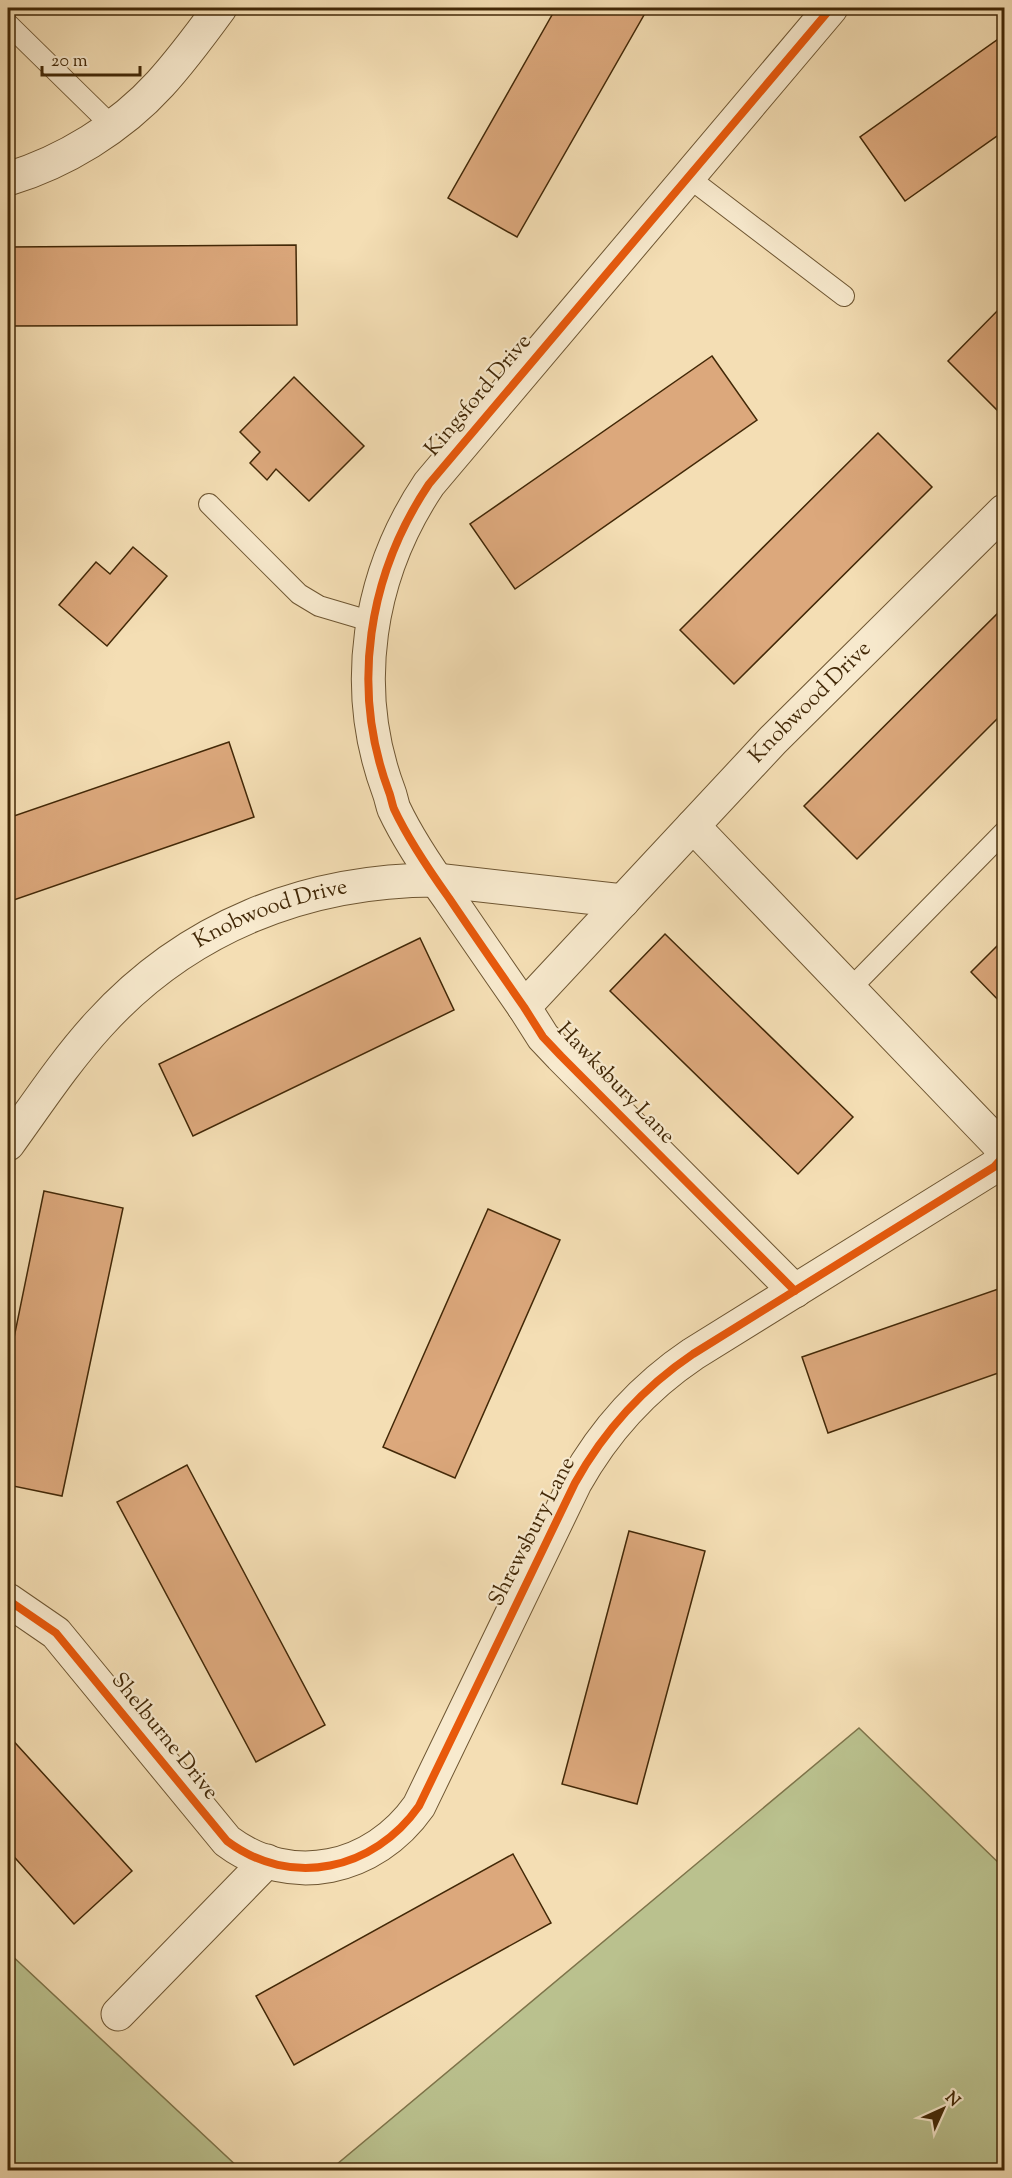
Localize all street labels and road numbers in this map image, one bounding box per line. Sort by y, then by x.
street label: Kingsford Drive [418,328,540,464]
street label: Knobwood Drive [742,634,879,771]
street label: Knobwood Drive [188,872,350,958]
street label: Hawksbury Lane [548,1016,682,1152]
street label: Shrewsbury Lane [482,1452,584,1612]
street label: Shelburne Drive [103,1666,225,1808]

